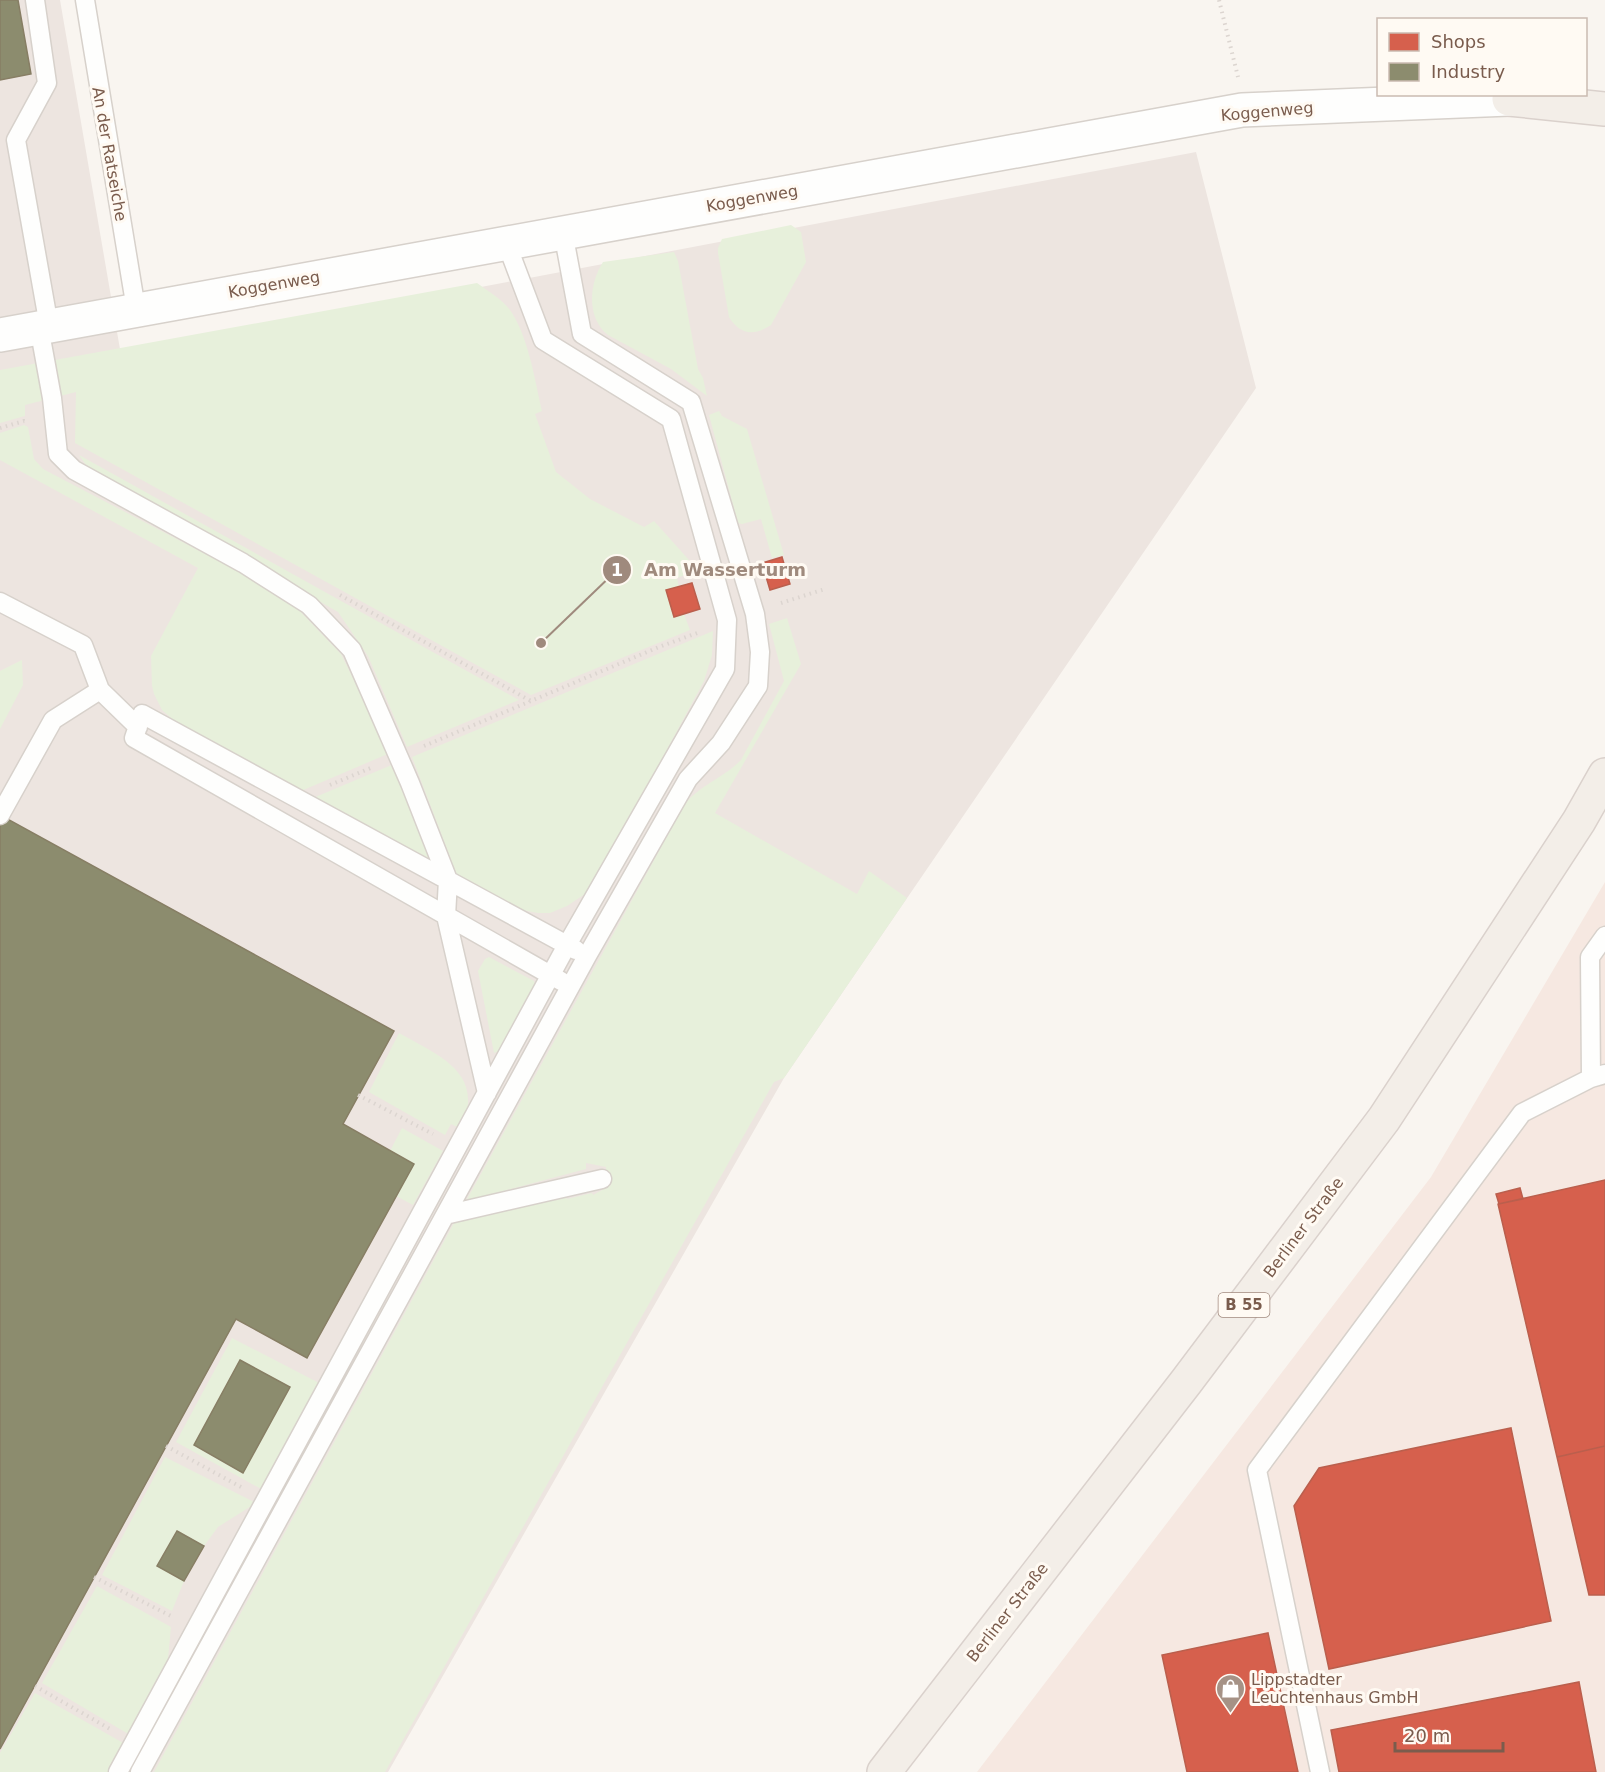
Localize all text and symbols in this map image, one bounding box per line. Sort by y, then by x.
legend [1377,18,1587,96]
text: Shops [1431,31,1486,52]
text: Industry [1431,61,1505,82]
street label: An der Ratseiche [88,85,131,223]
street label: Koggenweg [1220,98,1314,125]
street label: Koggenweg [705,181,799,216]
street label: Koggenweg [227,267,321,302]
callout: Am Wasserturm [602,552,818,588]
text: 1 [611,559,623,580]
text: Am Wasserturm [644,559,806,580]
street label: Berliner Straße [1260,1173,1347,1281]
road number: B 55 [1218,1293,1270,1317]
street label: Berliner Straße [963,1559,1052,1666]
place label: Lippstadter Leuchtenhaus GmbH [1251,1670,1419,1707]
shop icon: Lippstadter Leuchtenhaus GmbH [1214,1672,1246,1714]
scale bar [1395,1715,1503,1753]
text: 20 m [1404,1725,1450,1746]

